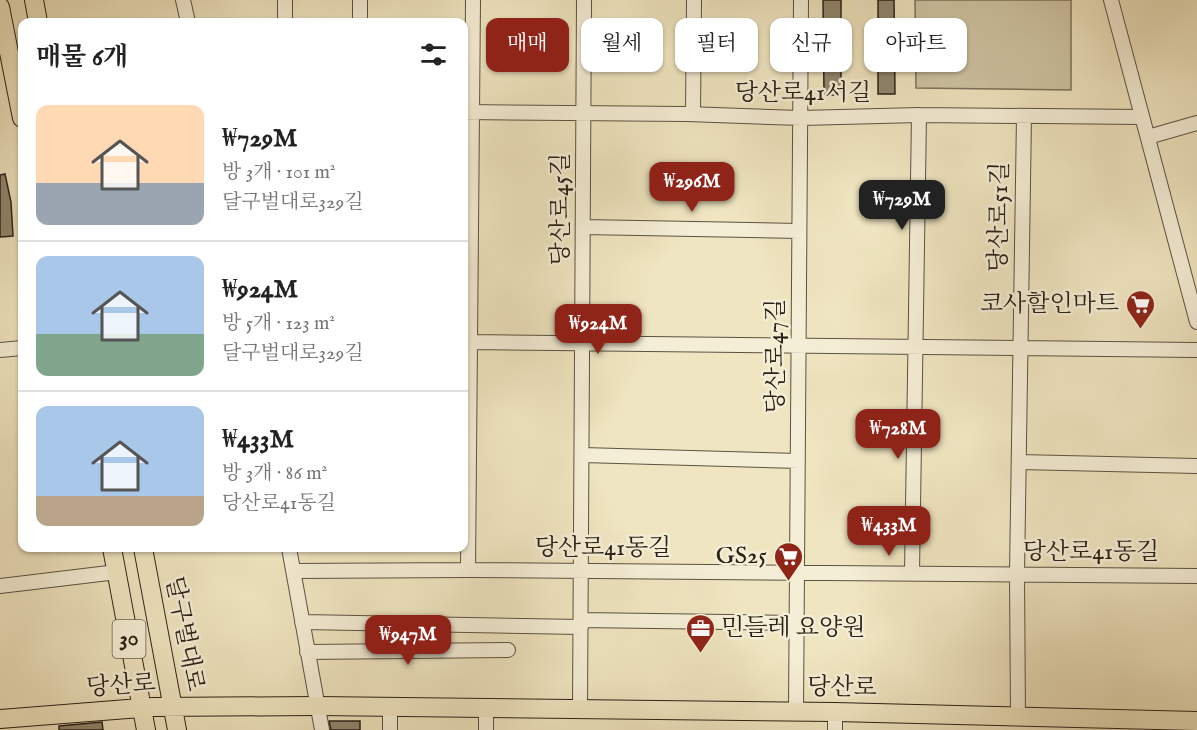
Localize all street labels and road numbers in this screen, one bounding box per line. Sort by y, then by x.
street label: 당산로41서길 [735,78,871,109]
street label: 당산로45길 [546,152,577,266]
street label: 당산로51길 [984,162,1016,272]
street label: 당산로47길 [761,299,792,414]
street label: 당산로41동길 [535,533,671,564]
street label: 당산로41동길 [1023,537,1159,568]
street label: 달구벌대로 [158,574,210,694]
road number: 30 [112,620,146,658]
street label: 당산로 [85,668,157,704]
street label: 당산로 [807,672,877,704]

